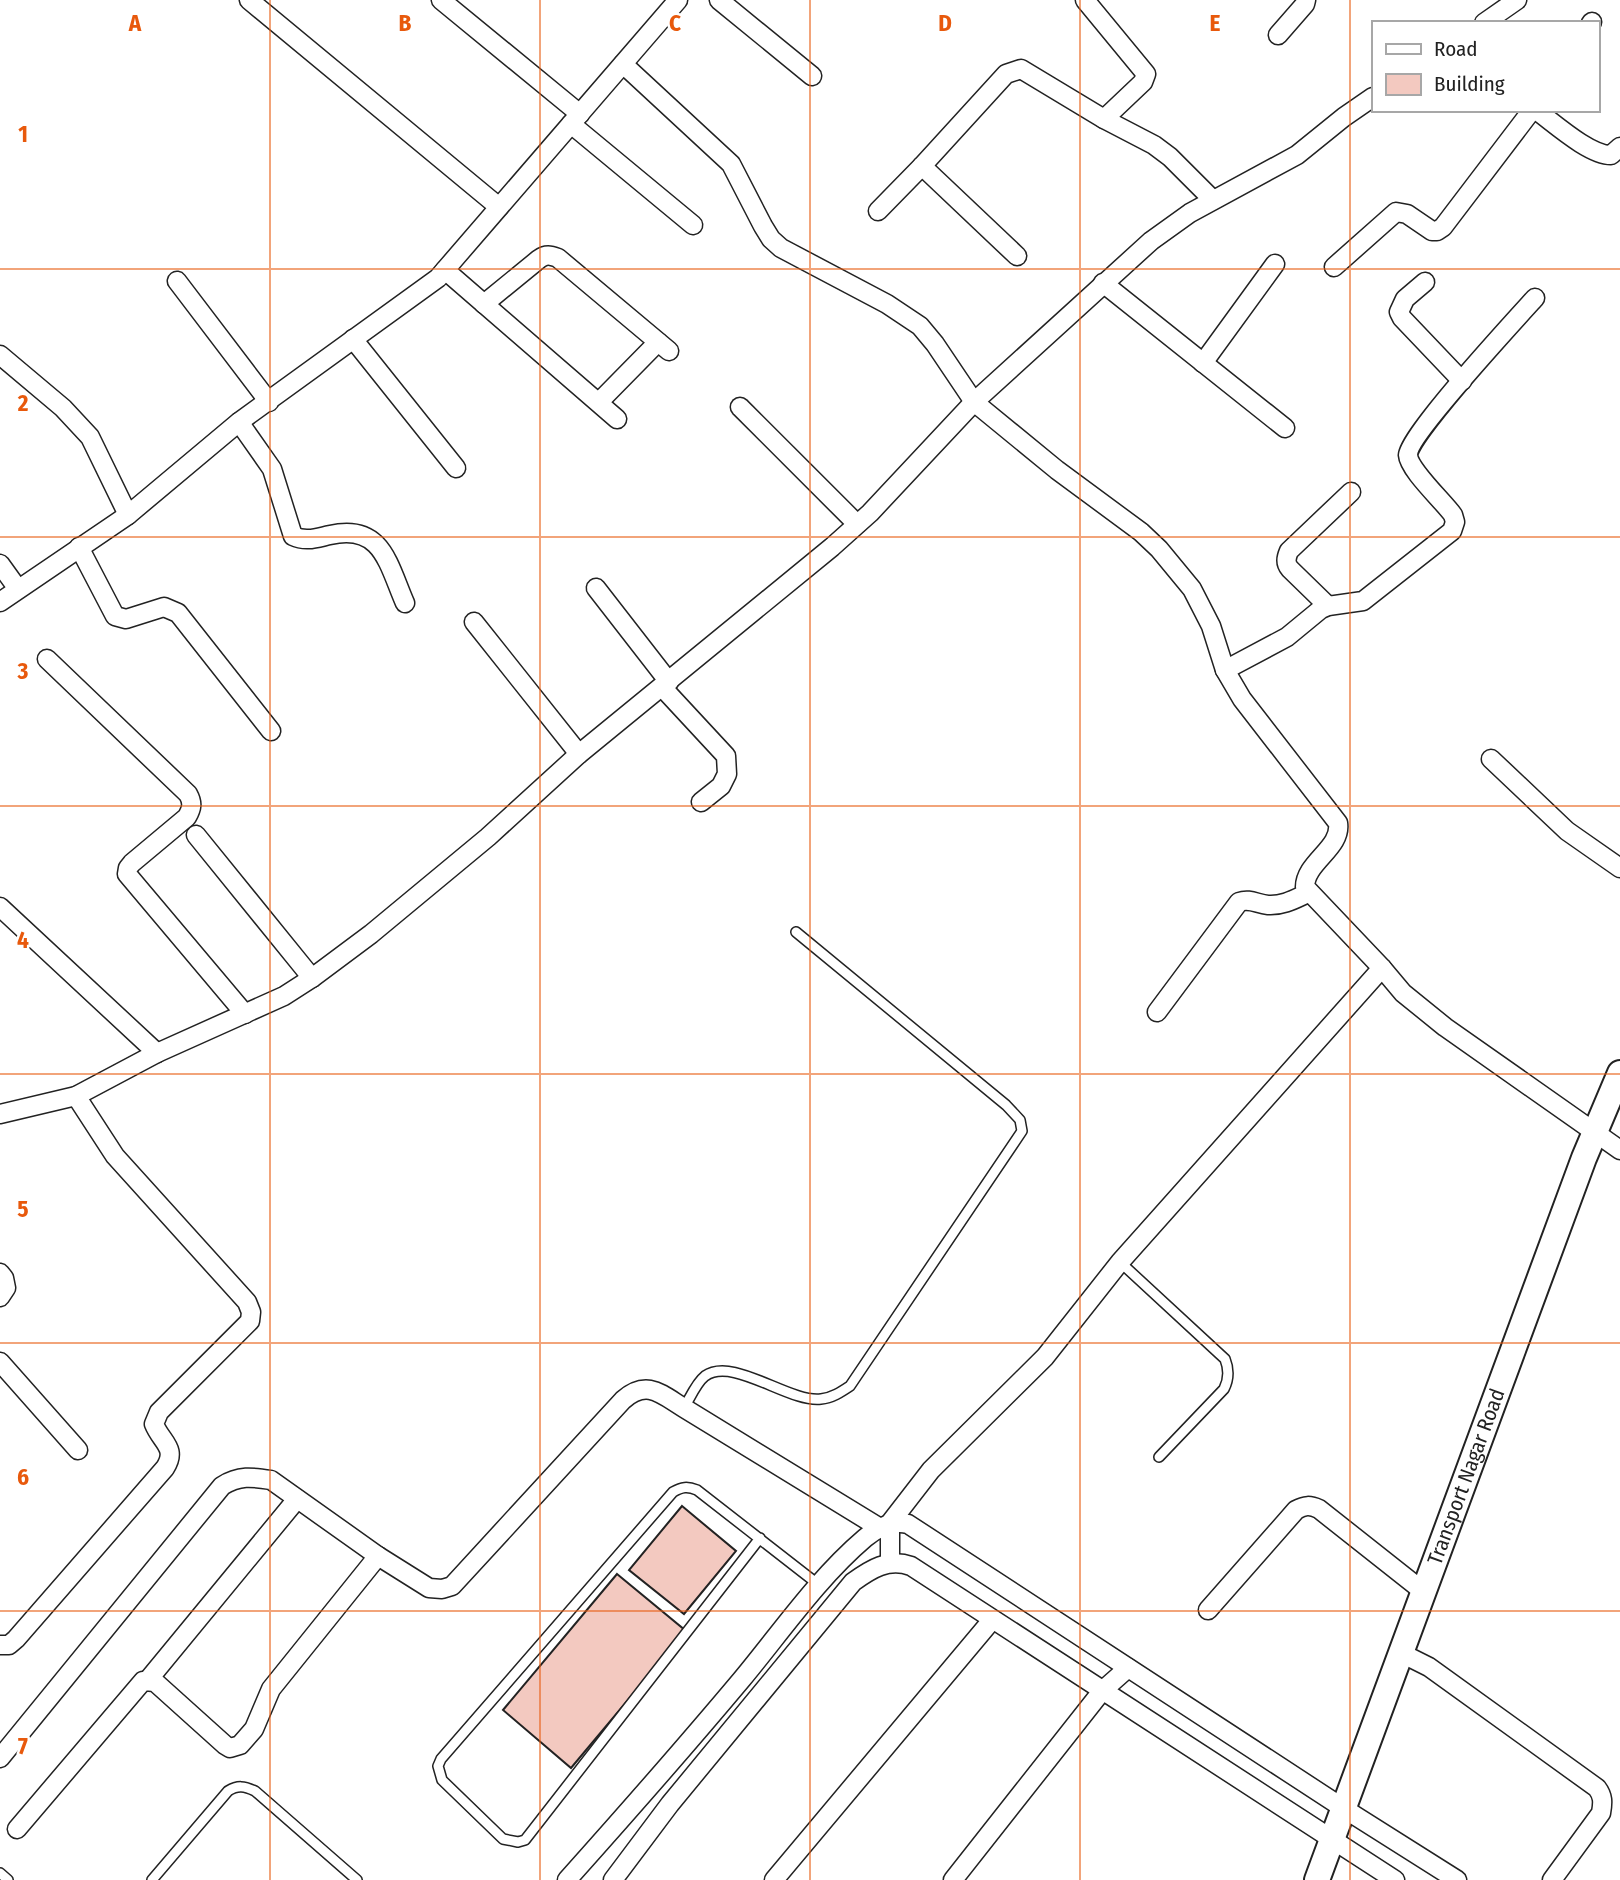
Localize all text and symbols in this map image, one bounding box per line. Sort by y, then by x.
text: A [128,9,142,37]
text: B [399,9,412,37]
text: C [669,9,681,37]
text: D [938,9,952,37]
text: E [1210,9,1221,37]
legend [1372,21,1599,112]
text: Road [1434,36,1478,62]
text: Building [1434,71,1505,97]
text: 1 [18,120,28,148]
text: 2 [17,389,29,417]
text: 3 [17,657,29,685]
text: 4 [17,926,29,954]
text: 5 [17,1195,29,1223]
street label: Transport Nagar Road [1422,1385,1511,1568]
text: 6 [17,1463,29,1491]
text: 7 [18,1732,28,1760]

